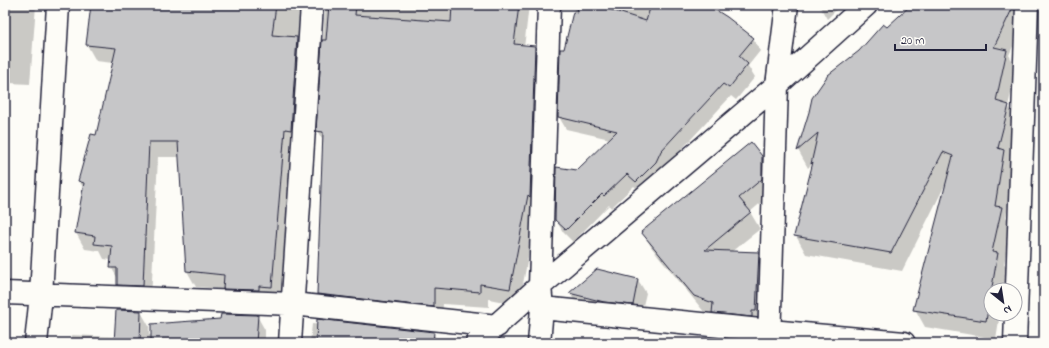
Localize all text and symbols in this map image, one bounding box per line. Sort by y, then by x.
scale bar [895,26,986,52]
text: 20 m [901,32,924,50]
north arrow [983,282,1023,322]
text: N [1000,301,1015,319]

